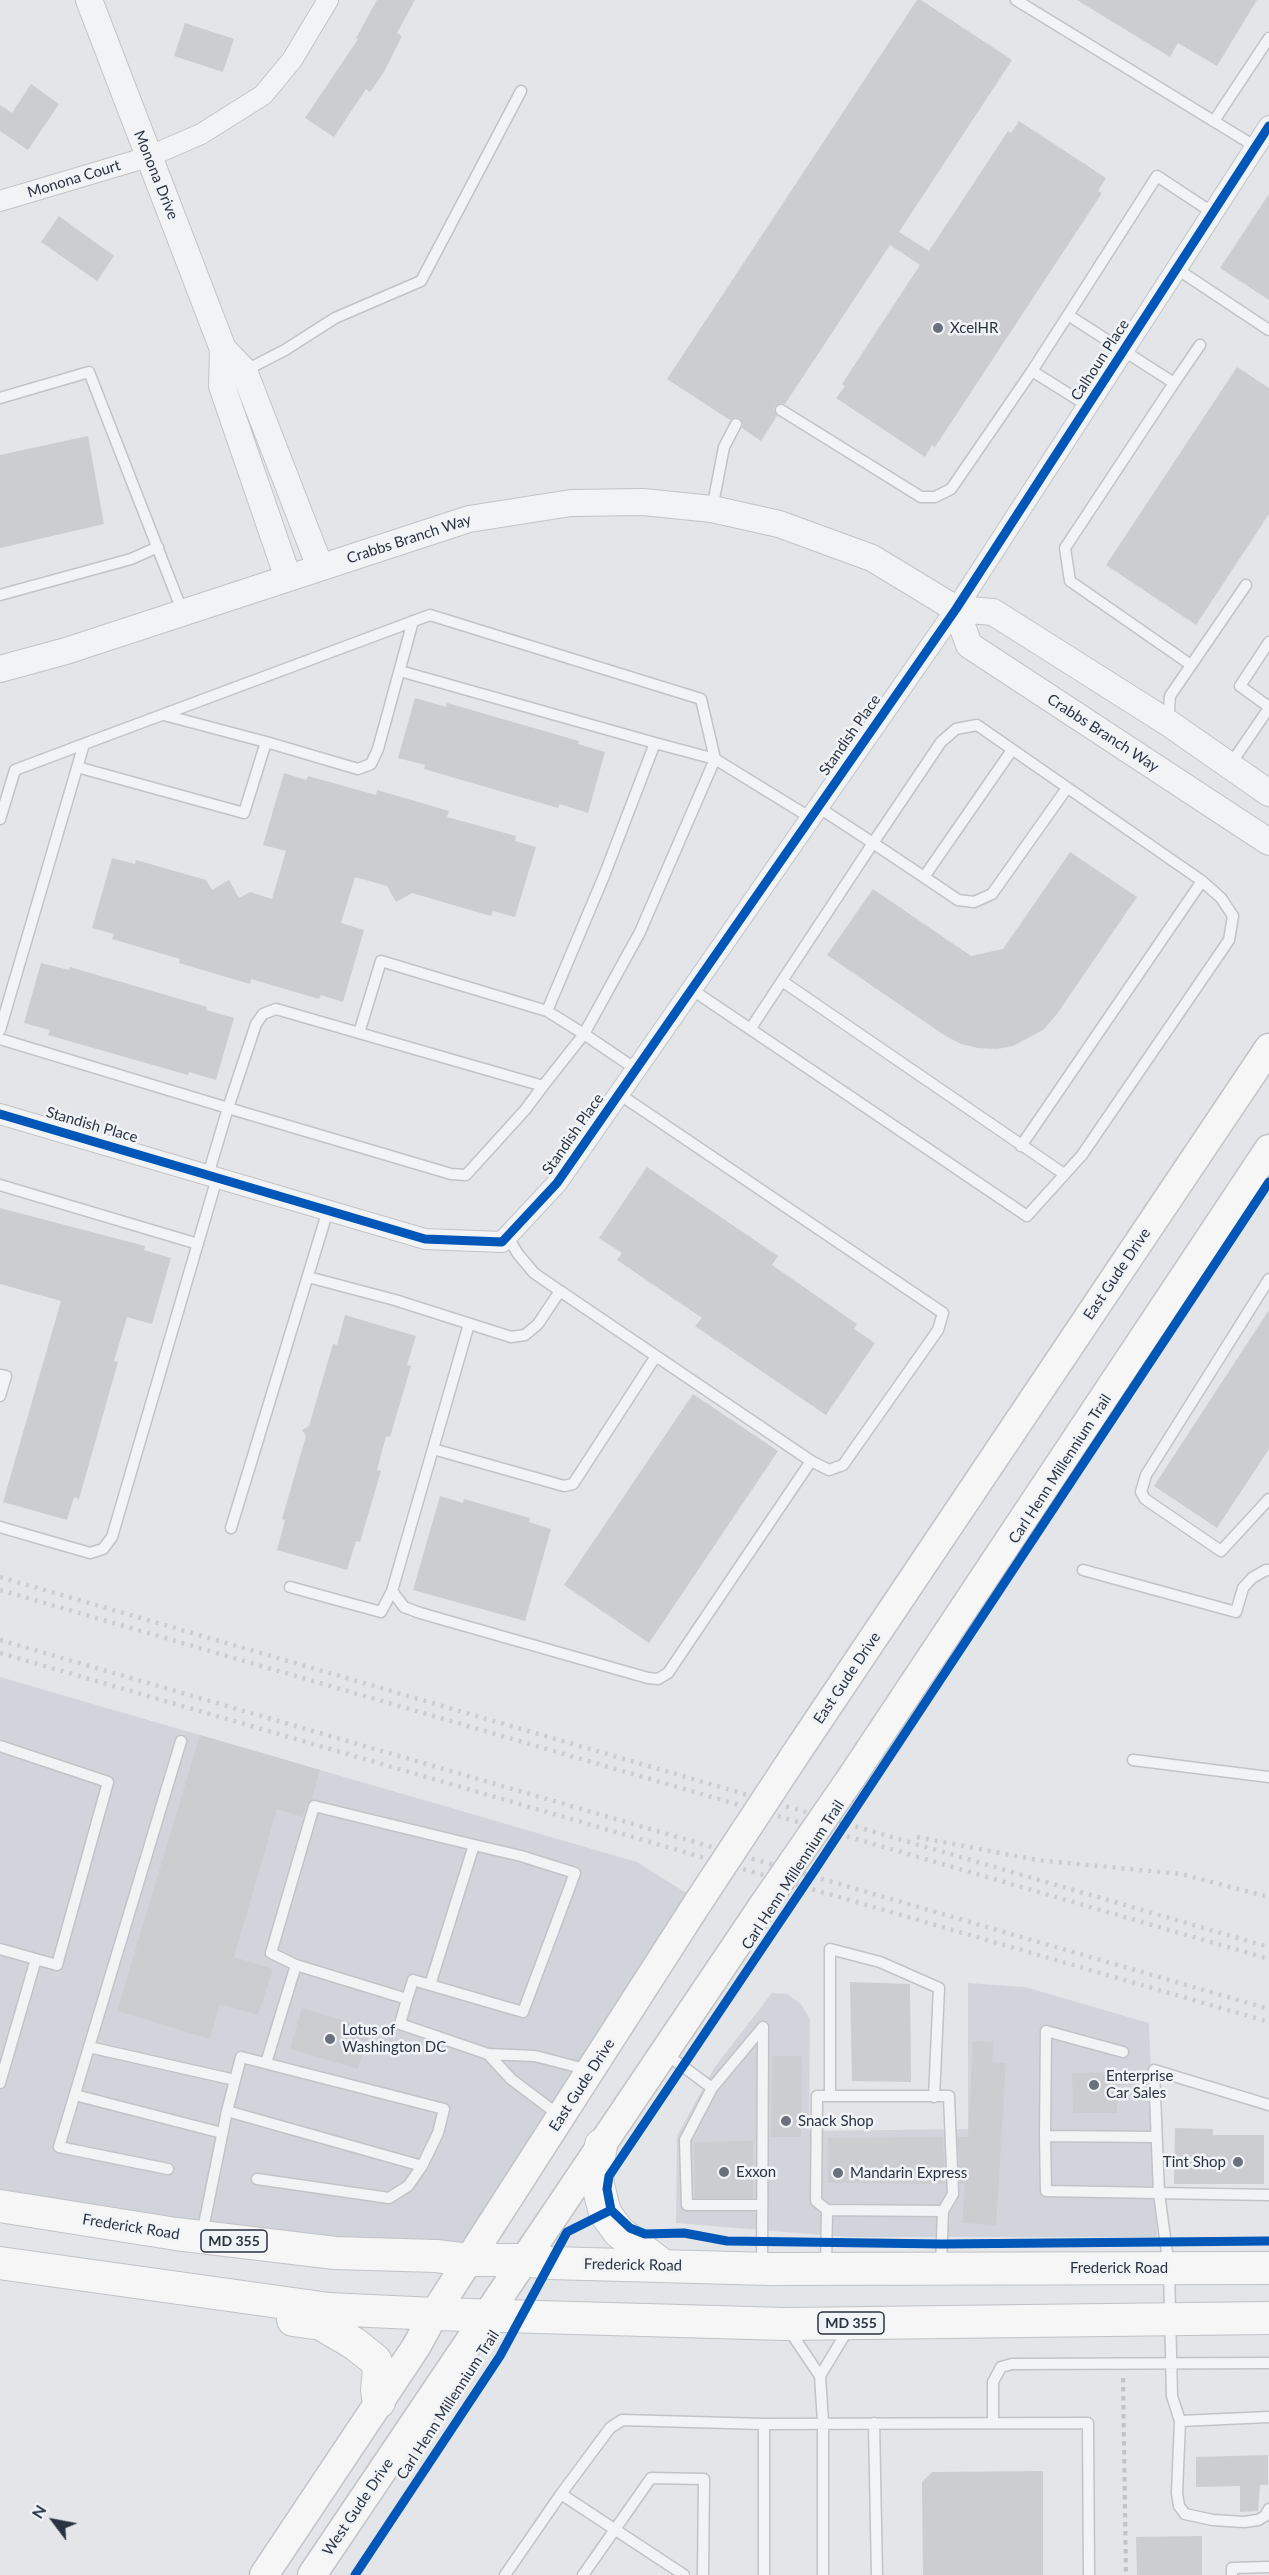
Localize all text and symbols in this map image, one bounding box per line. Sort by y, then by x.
street label: Monona Drive [130,128,182,222]
street label: Monona Court [25,156,123,202]
street label: Calhoun Place [1067,316,1133,404]
place label: XcelHR [950,319,998,337]
marker: XcelHR [931,321,945,335]
street label: Crabbs Branch Way [345,510,473,568]
street label: Crabbs Branch Way [1044,690,1162,776]
street label: Standish Place [815,691,885,779]
street label: Standish Place [538,1090,608,1178]
street label: Standish Place [44,1103,140,1147]
street label: East Gude Drive [1080,1225,1154,1323]
street label: Carl Henn Millennium Trail [1005,1391,1115,1547]
street label: East Gude Drive [810,1629,884,1727]
street label: Carl Henn Millennium Trail [738,1797,848,1953]
place label: Lotus of Washington DC [342,2021,446,2056]
marker: Lotus of Washington DC [323,2032,337,2046]
street label: East Gude Drive [545,2035,619,2135]
place label: Enterprise Car Sales [1106,2067,1173,2102]
marker: Enterprise Car Sales [1087,2078,1101,2092]
place label: Snack Shop [798,2112,874,2130]
marker: Snack Shop [779,2114,793,2128]
place label: Tint Shop [1163,2153,1226,2171]
marker: Tint Shop [1231,2155,1245,2169]
place label: Exxon [736,2163,776,2181]
place label: Mandarin Express [850,2164,967,2182]
marker: Exxon [717,2165,731,2179]
marker: Mandarin Express [831,2166,845,2180]
street label: Frederick Road [81,2210,181,2244]
road number: MD 355 [201,2230,267,2252]
street label: Frederick Road [584,2255,682,2275]
street label: Frederick Road [1070,2259,1168,2277]
road number: MD 355 [818,2312,884,2334]
street label: Carl Henn Millennium Trail [393,2327,503,2483]
street label: West Gude Drive [319,2455,397,2559]
north arrow [24,2491,84,2551]
text: N [27,2501,50,2521]

